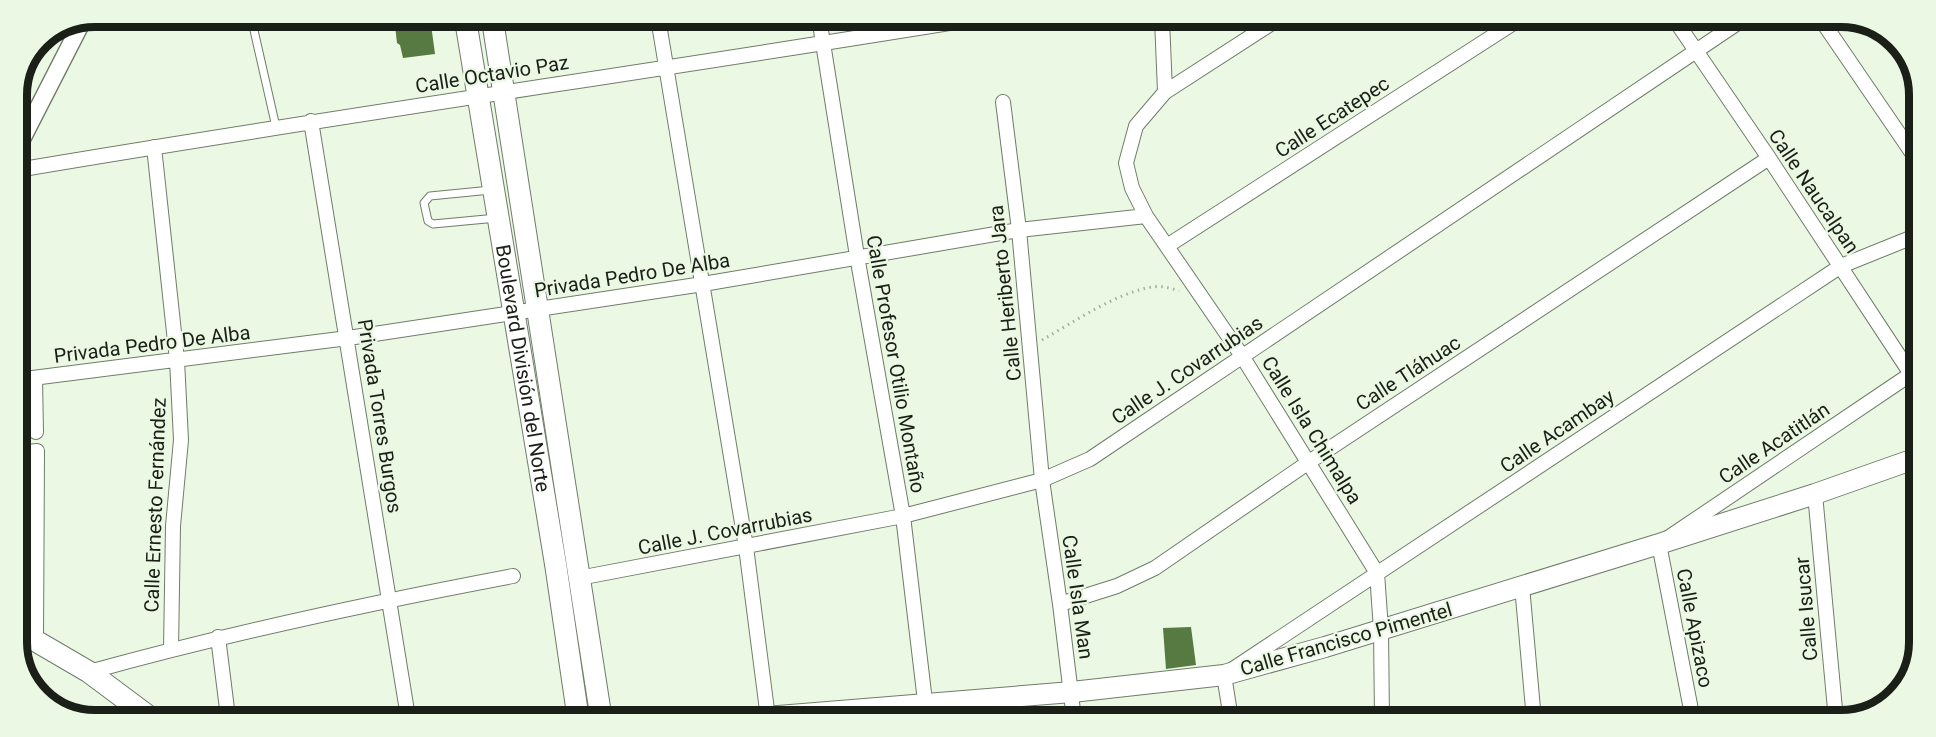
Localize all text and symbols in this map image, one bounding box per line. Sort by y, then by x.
street label: Calle Octavio Paz [414,50,570,98]
street label: Calle Ecatepec [1270,71,1394,163]
street label: Calle Naucalpan [1764,124,1864,258]
street label: Calle Heriberto Jara [984,204,1026,382]
street label: Calle Profesor Otilio Montaño [861,233,931,495]
street label: Boulevard División del Norte [491,243,555,494]
street label: Privada Pedro De Alba [532,248,732,302]
street label: Calle J. Covarrubias [1107,311,1267,429]
street label: Privada Torres Burgos [353,317,407,515]
street label: Privada Pedro De Alba [52,320,252,368]
street label: Calle Tláhuac [1351,330,1465,416]
street label: Calle Isla Chimalpa [1257,352,1367,508]
street label: Calle Acambay [1495,384,1619,478]
street label: Calle Ernesto Fernández [139,397,171,613]
street label: Calle Acatitlán [1714,397,1834,489]
street label: Calle J. Covarrubias [636,502,814,560]
street label: Calle Isla Man [1057,533,1099,661]
street label: Calle Isucar [1789,556,1822,662]
street label: Calle Apizaco [1672,566,1718,690]
street label: Calle Francisco Pimentel [1237,597,1455,681]

